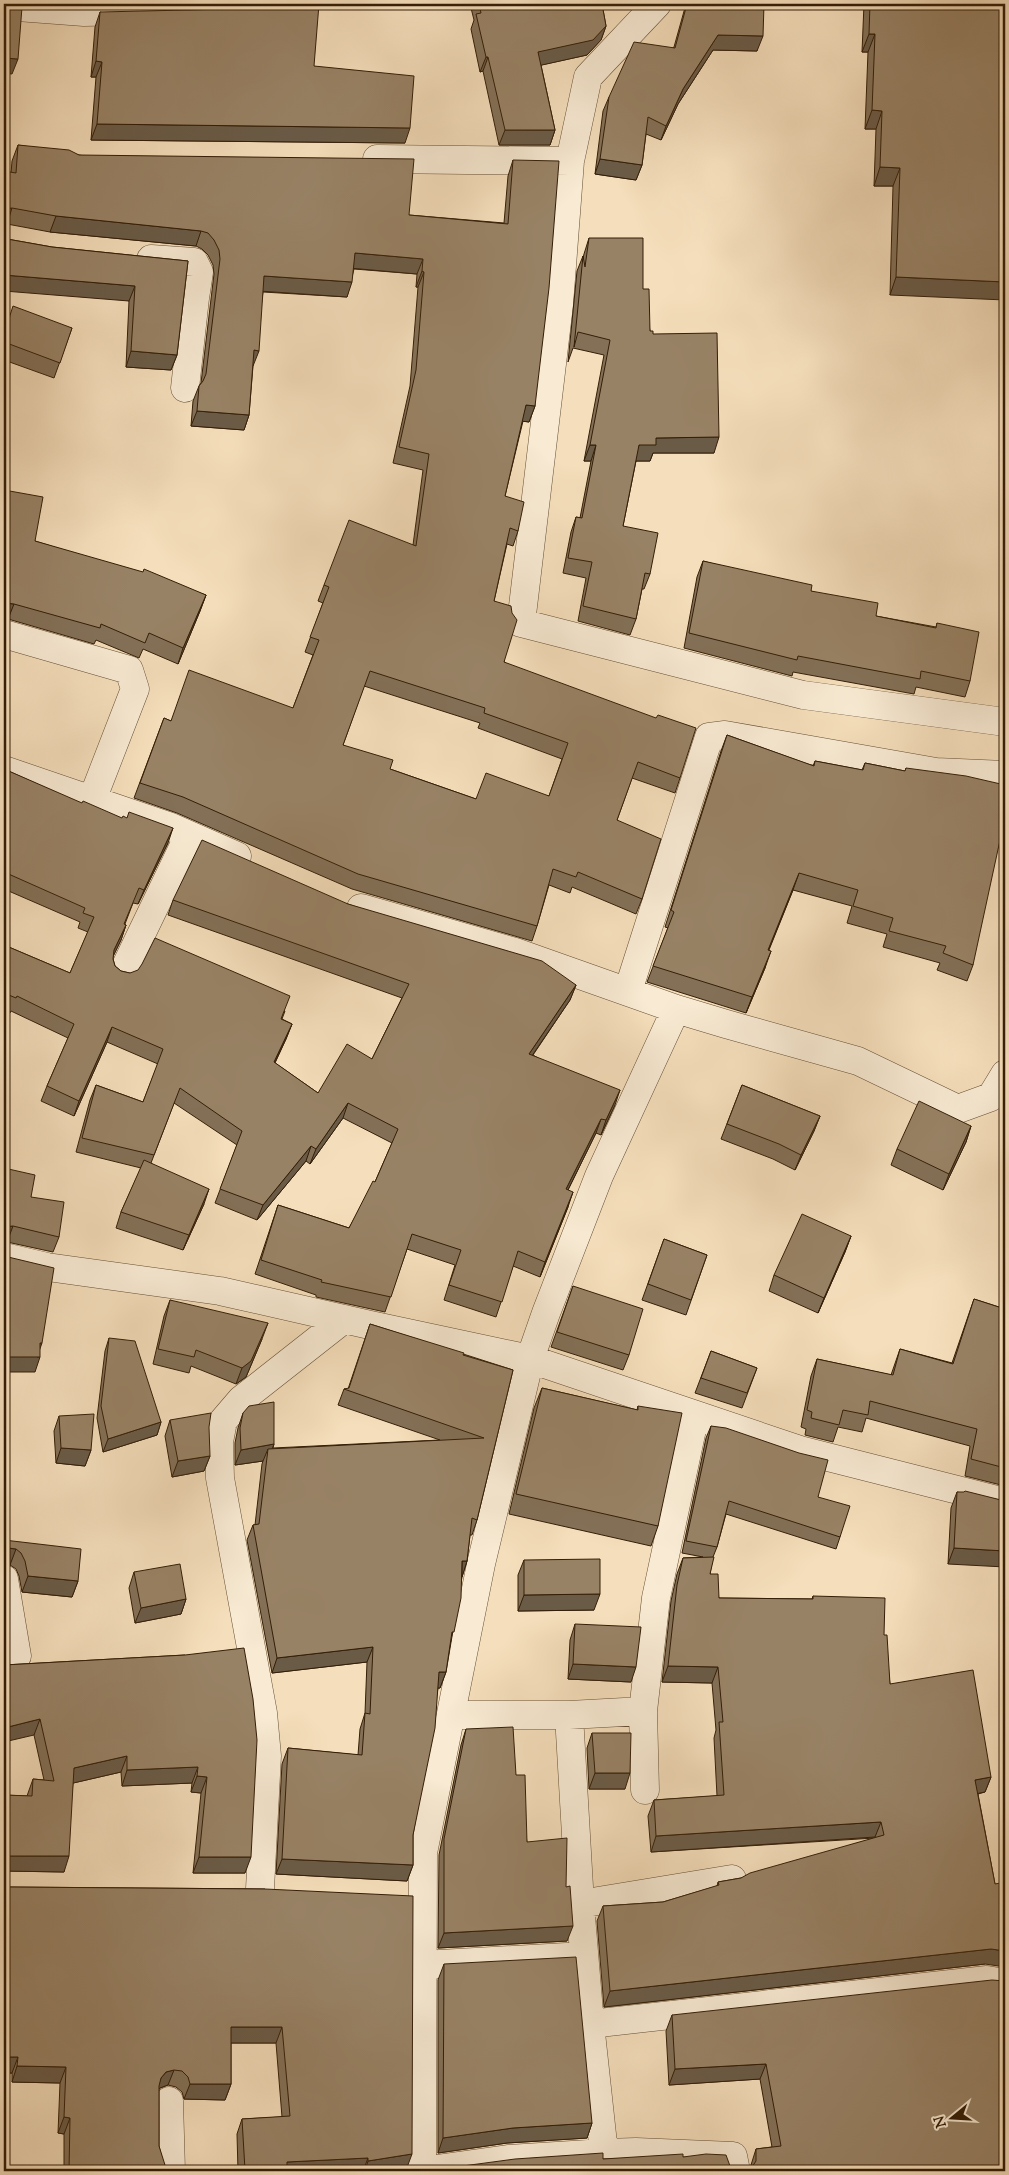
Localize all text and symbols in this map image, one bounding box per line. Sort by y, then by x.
north arrow [926,2092,976,2142]
text: N [930,2113,953,2130]

